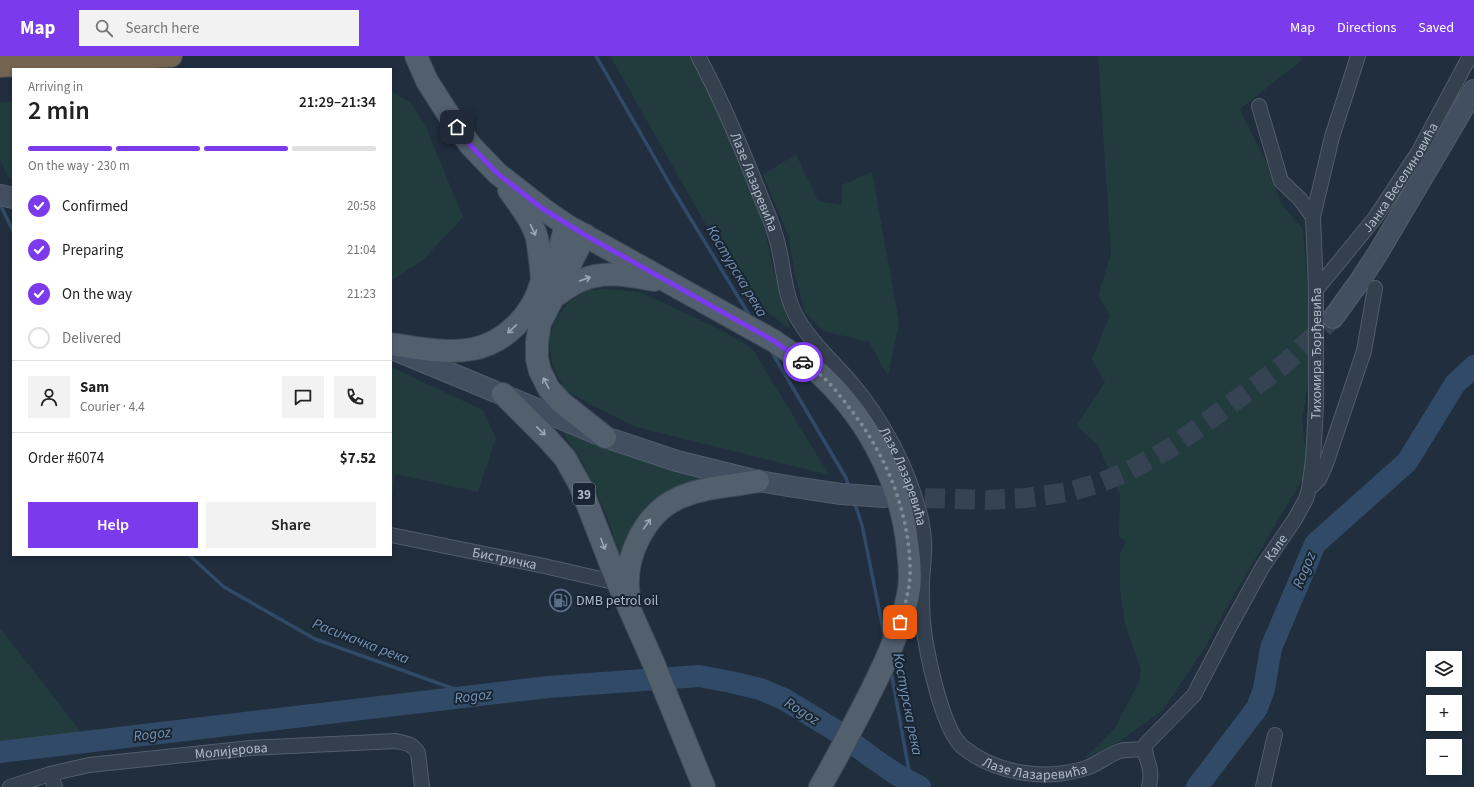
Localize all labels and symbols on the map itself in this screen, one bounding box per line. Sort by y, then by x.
pin [440,110,474,144]
street label: Јанка Веселиновића [1358,119,1444,237]
street label: Лазе Лазаревића [725,129,783,234]
water label: Костурска река [701,221,772,321]
one-way arrow [530,224,537,236]
one-way arrow [579,275,591,283]
street label: Тихомира Ђорђевића [1306,287,1327,420]
one-way arrow [507,324,517,334]
courier [783,342,823,382]
one-way arrow [542,377,549,389]
street label: Лазе Лазаревића [874,423,931,527]
one-way arrow [536,426,546,436]
road number: 39 [573,483,595,505]
one-way arrow [643,519,651,530]
street label: Кале [1260,530,1293,566]
one-way arrow [600,537,608,549]
street label: Бистричка [470,543,539,575]
water label: Rogoz [1287,548,1322,592]
fuel station icon: DMB petrol oil [548,587,574,613]
place label: DMB petrol oil [576,591,659,611]
pin [883,605,917,639]
water label: Расиначка река [309,613,412,670]
water label: Костурска река [887,651,928,757]
water label: Rogoz [453,684,494,709]
water label: Rogoz [780,693,824,731]
water label: Rogoz [132,722,173,747]
street label: Молијерова [194,738,268,765]
street label: Лазе Лазаревића [979,752,1090,785]

